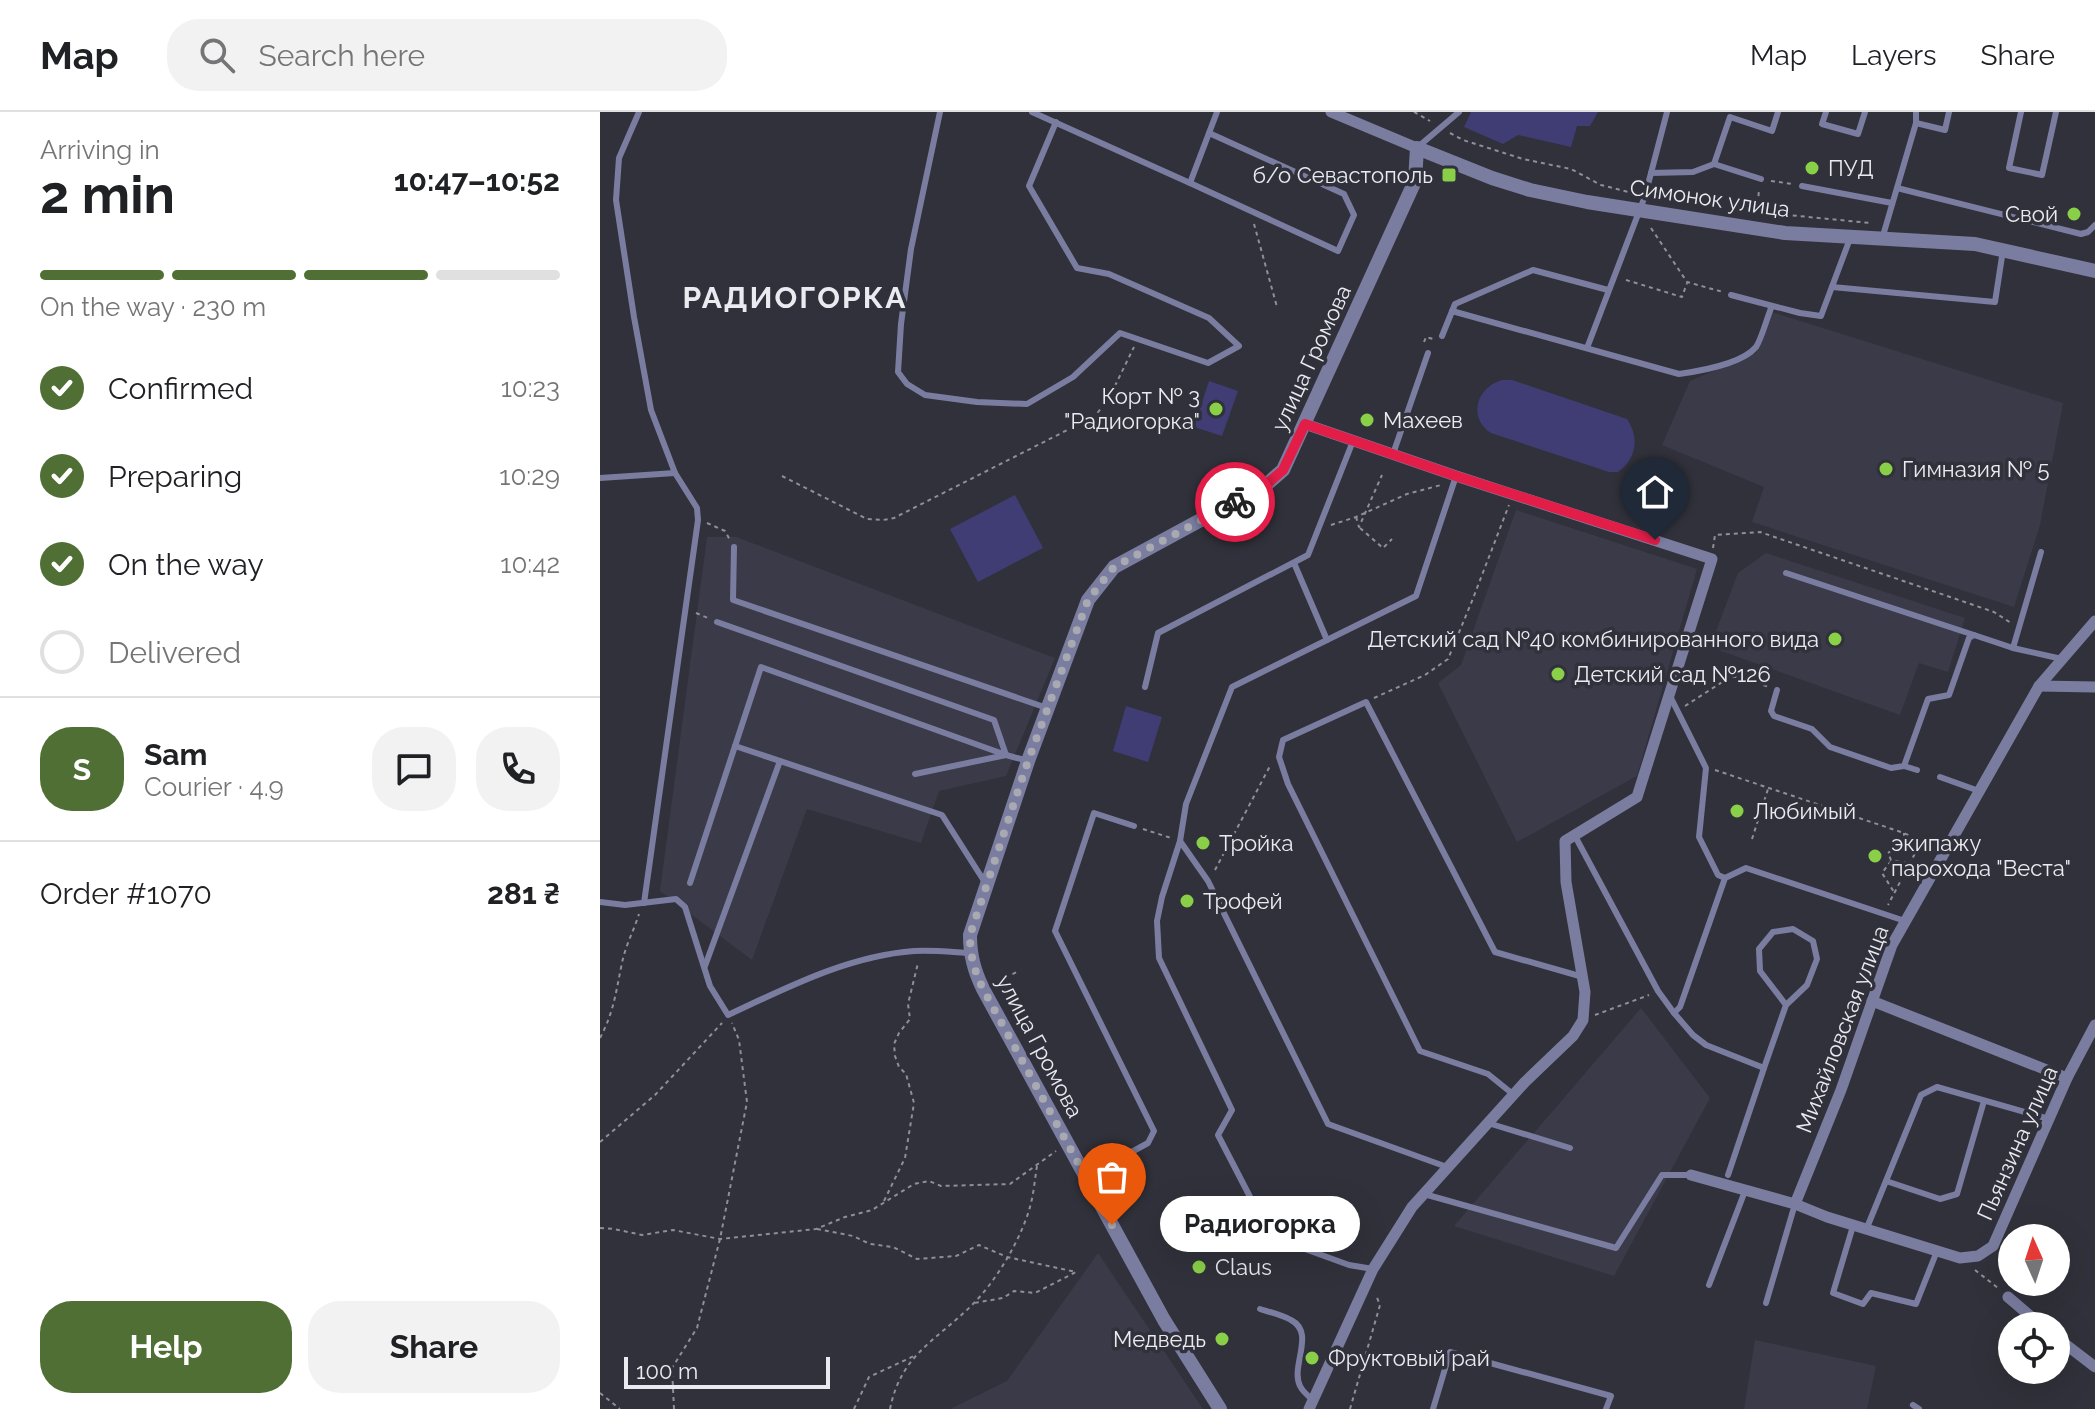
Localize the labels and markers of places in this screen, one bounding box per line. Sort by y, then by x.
place label: ПУД [1828,155,1874,181]
marker: ПУД [1803,159,1821,177]
place label: б/о Севастополь [1252,162,1433,188]
marker: б/о Севастополь [1440,166,1458,184]
place label: Свой [2005,201,2058,227]
marker: Свой [2065,205,2083,223]
place label: Корт № 3 "Радиогорка" [1064,383,1200,434]
marker: Корт № 3 "Радиогорка" [1207,400,1225,418]
place label: Махеев [1383,407,1463,433]
marker: Махеев [1358,411,1376,429]
place label: Гимназия № 5 [1902,456,2050,482]
pin [1621,458,1689,540]
marker: Гимназия № 5 [1877,460,1895,478]
place label: Детский сад №40 комбинированного вида [1367,626,1819,652]
marker: Детский сад №40 комбинированного вида [1826,630,1844,648]
place label: Детский сад №126 [1574,661,1771,687]
marker: Детский сад №126 [1549,665,1567,683]
place label: Любимый [1753,798,1856,824]
marker: Любимый [1728,802,1746,820]
place label: Тройка [1219,830,1294,856]
place label: экипажу парохода "Веста" [1891,830,2071,881]
marker: Тройка [1194,834,1212,852]
marker: экипажу парохода "Веста" [1866,847,1884,865]
place label: Трофей [1203,888,1282,914]
marker: Трофей [1178,892,1196,910]
pin [1078,1143,1146,1225]
callout: Радиогорка [1160,1197,1360,1253]
place label: Claus [1215,1254,1272,1280]
marker: Claus [1190,1258,1208,1276]
place label: Медведь [1113,1326,1206,1352]
marker: Медведь [1213,1330,1231,1348]
place label: Фруктовый рай [1328,1345,1490,1371]
marker: Фруктовый рай [1303,1349,1321,1367]

